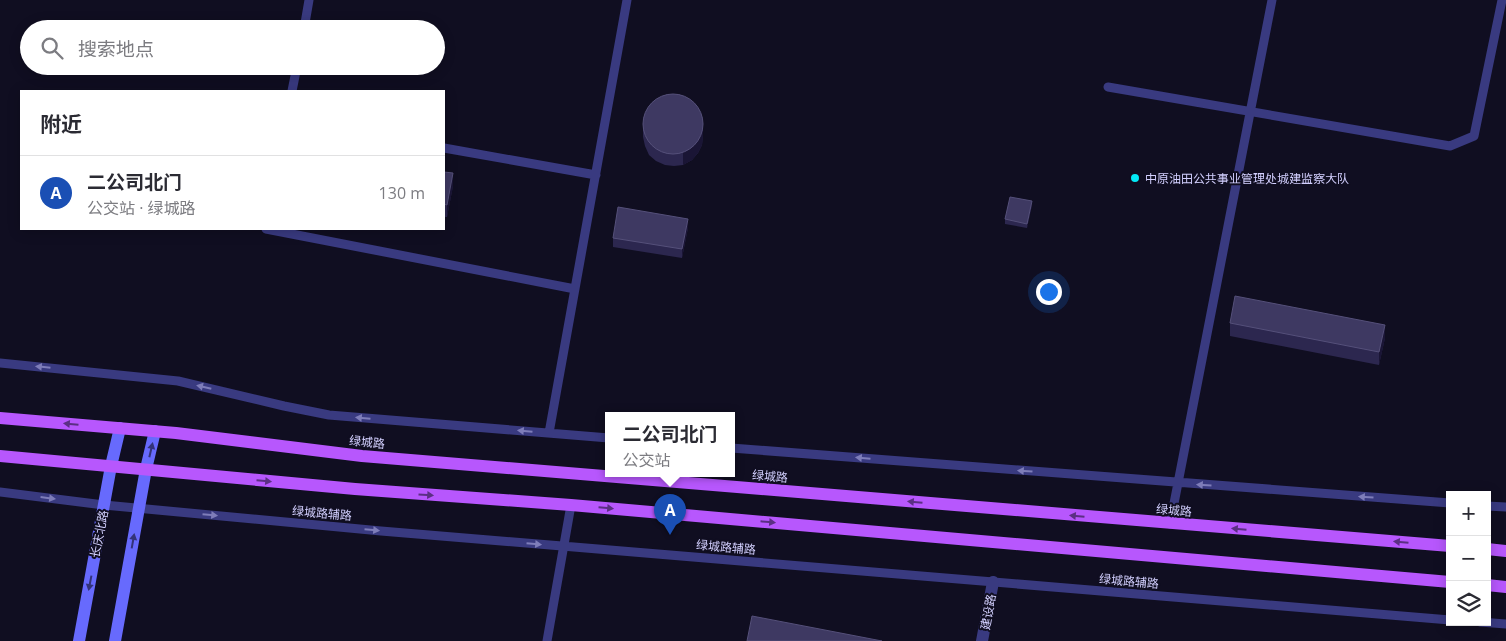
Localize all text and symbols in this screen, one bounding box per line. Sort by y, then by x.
search box [20,20,445,75]
icon: search [38,34,66,62]
text: 搜索地点 [78,36,154,62]
text: 附近 [40,110,82,138]
text: 二公司北门 [87,169,182,195]
place label: 中原油田公共事业管理处城建监察大队 [1145,170,1349,187]
marker: 中原油田公共事业管理处城建监察大队 [1129,172,1141,184]
text: A [50,182,62,204]
text: 130 m [379,182,425,204]
text: 公交站 · 绿城路 [87,197,196,219]
your location [1036,279,1062,305]
one-way arrow [35,363,51,371]
one-way arrow [197,383,212,391]
popup [605,412,735,477]
one-way arrow [355,414,371,422]
one-way arrow [63,420,79,428]
text: 二公司北门 [622,421,718,447]
one-way arrow [517,427,533,435]
street label: 绿城路 [348,432,386,452]
one-way arrow [147,443,155,458]
text: 公交站 [622,449,671,471]
one-way arrow [854,454,870,462]
street label: 绿城路 [751,466,789,486]
one-way arrow [1016,467,1032,475]
one-way arrow [257,477,273,485]
one-way arrow [1196,480,1212,488]
one-way arrow [419,491,435,499]
map controls [1446,491,1491,626]
button: + [1446,491,1491,536]
one-way arrow [1358,492,1374,500]
one-way arrow [41,494,57,502]
pin: A [654,494,686,535]
one-way arrow [907,498,923,506]
street label: 绿城路 [1155,500,1193,520]
street label: 绿城路辅路 [291,502,353,524]
one-way arrow [598,504,614,512]
street label: 长庆北路 [86,509,112,559]
one-way arrow [202,511,218,519]
one-way arrow [1069,512,1085,520]
one-way arrow [760,519,776,527]
one-way arrow [1231,525,1247,533]
one-way arrow [364,526,380,534]
one-way arrow [129,534,137,549]
street label: 绿城路辅路 [695,536,757,558]
button: − [1446,536,1491,581]
one-way arrow [1393,538,1409,546]
one-way arrow [526,540,542,548]
street label: 绿城路辅路 [1098,570,1160,592]
one-way arrow [85,575,93,591]
button: layers [1446,581,1491,626]
street label: 建设路 [977,593,999,631]

